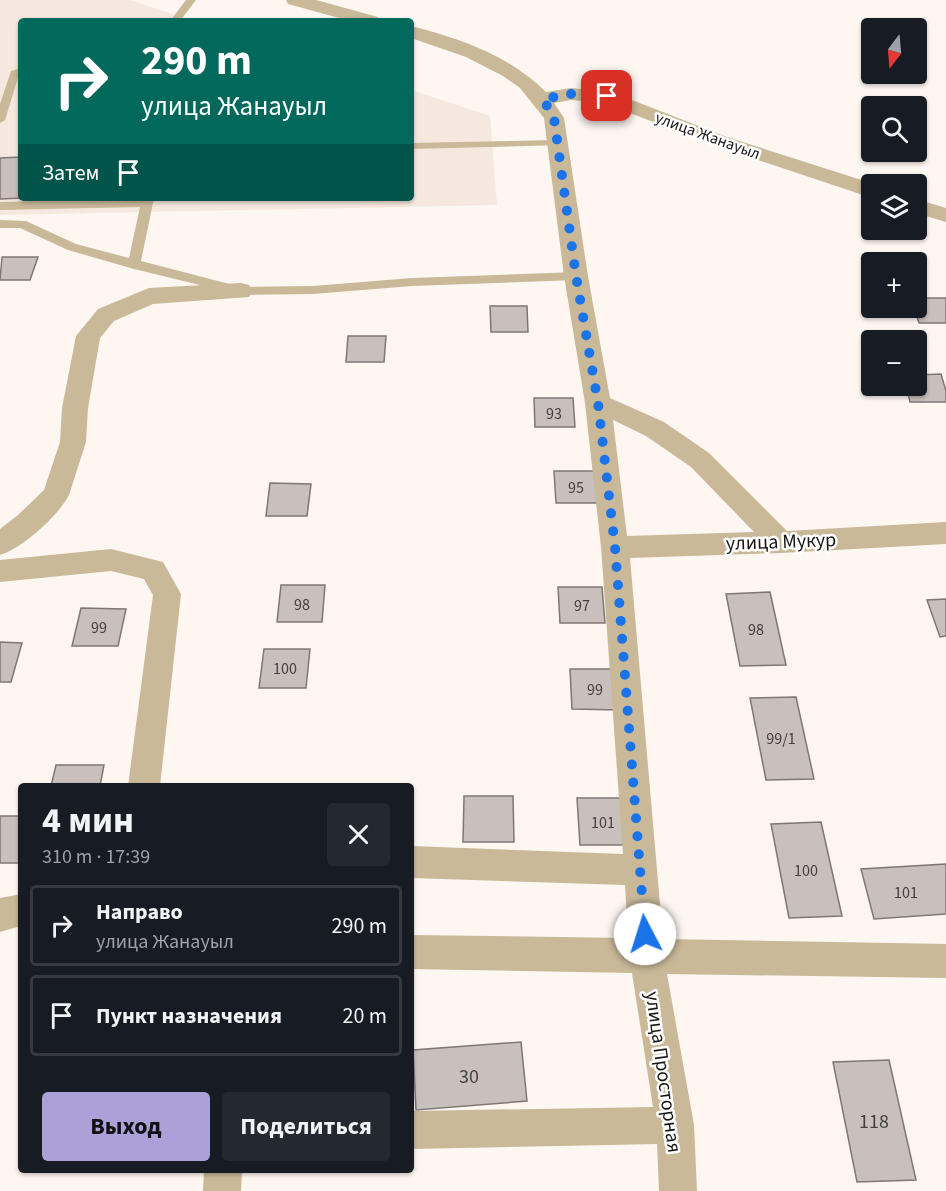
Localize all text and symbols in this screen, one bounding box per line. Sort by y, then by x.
north arrow [861,18,927,84]
map controls [861,18,927,396]
text: 290 m [141,31,252,91]
icon: right [42,42,120,120]
pin [581,70,632,121]
icon: arrive [590,79,623,112]
text: улица Жанауыл [141,87,327,126]
button: search [861,96,927,162]
street label: улица Жанауыл [652,107,763,165]
icon: arrive [112,156,145,189]
text: Затем [42,157,100,189]
button: layers [861,174,927,240]
button: + [861,252,927,318]
button: − [861,330,927,396]
house number: 93 [546,403,562,425]
house number: 95 [568,477,584,499]
street label: улица Мукур [725,526,837,558]
house number: 98 [294,594,310,616]
house number: 97 [574,595,590,617]
house number: 99 [91,617,107,639]
house number: 98 [748,619,764,641]
house number: 100 [273,658,297,680]
house number: 99 [587,679,603,701]
house number: 99/1 [766,728,796,750]
text: 4 мин [42,795,134,846]
button: close [327,803,390,866]
house number: 101 [591,812,615,834]
text: 310 m · 17:39 [42,843,150,871]
house number: 100 [794,860,818,882]
house number: 101 [894,882,918,904]
text: Направо [96,896,183,928]
position arrow [613,902,677,966]
icon: right [45,909,78,942]
text: 290 m [332,910,387,942]
text: улица Жанауыл [96,928,234,956]
street label: улица Просторная [638,990,688,1155]
icon: arrive [45,999,78,1032]
text: Пункт назначения [96,1000,282,1032]
text: 20 m [342,1000,387,1032]
house number: 30 [459,1063,479,1091]
button: Выход [42,1092,210,1161]
button: Поделиться [222,1092,390,1161]
house number: 118 [859,1108,889,1136]

